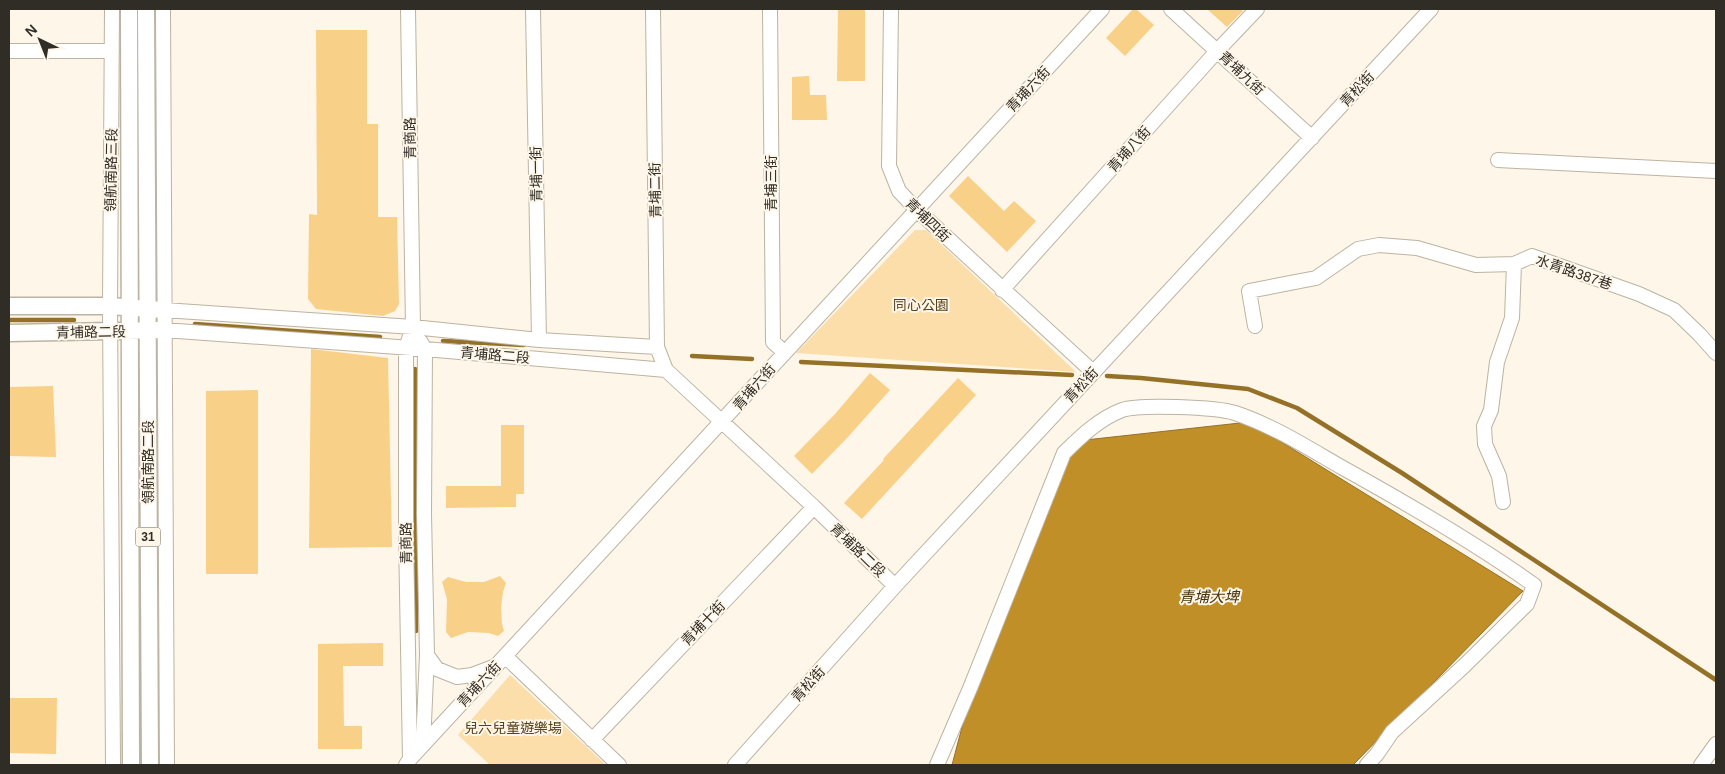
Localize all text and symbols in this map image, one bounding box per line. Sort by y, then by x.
north arrow [15,15,65,65]
text: N [22,21,40,40]
street label: 青埔九街 [1216,48,1268,98]
street label: 青埔六街 [1003,63,1053,115]
street label: 青松街 [1337,68,1377,110]
street label: 青商路 [402,117,418,159]
street label: 青埔八街 [1104,123,1154,175]
street label: 領航南路三段 [102,128,120,212]
street label: 青埔一街 [528,146,544,202]
street label: 青埔三街 [763,155,779,211]
street label: 青埔二街 [647,162,663,218]
street label: 青埔四街 [902,195,954,245]
street label: 水青路387巷 [1534,252,1614,292]
park label: 同心公園 [893,297,949,313]
street label: 青埔路二段 [56,323,126,341]
street label: 青埔路二段 [459,344,531,366]
street label: 青埔六街 [730,361,778,413]
street label: 青松街 [1061,364,1101,406]
street label: 領航南路二段 [140,420,156,504]
street label: 青埔路二段 [827,520,889,580]
street label: 青商路 [398,522,414,564]
road number: 31 [136,528,160,546]
water label: 青埔大埤 [1179,588,1241,605]
street label: 青埔十街 [678,597,728,649]
street label: 青埔六街 [454,658,504,710]
street label: 青松街 [788,663,828,705]
park label: 兒六兒童遊樂場 [464,720,562,736]

